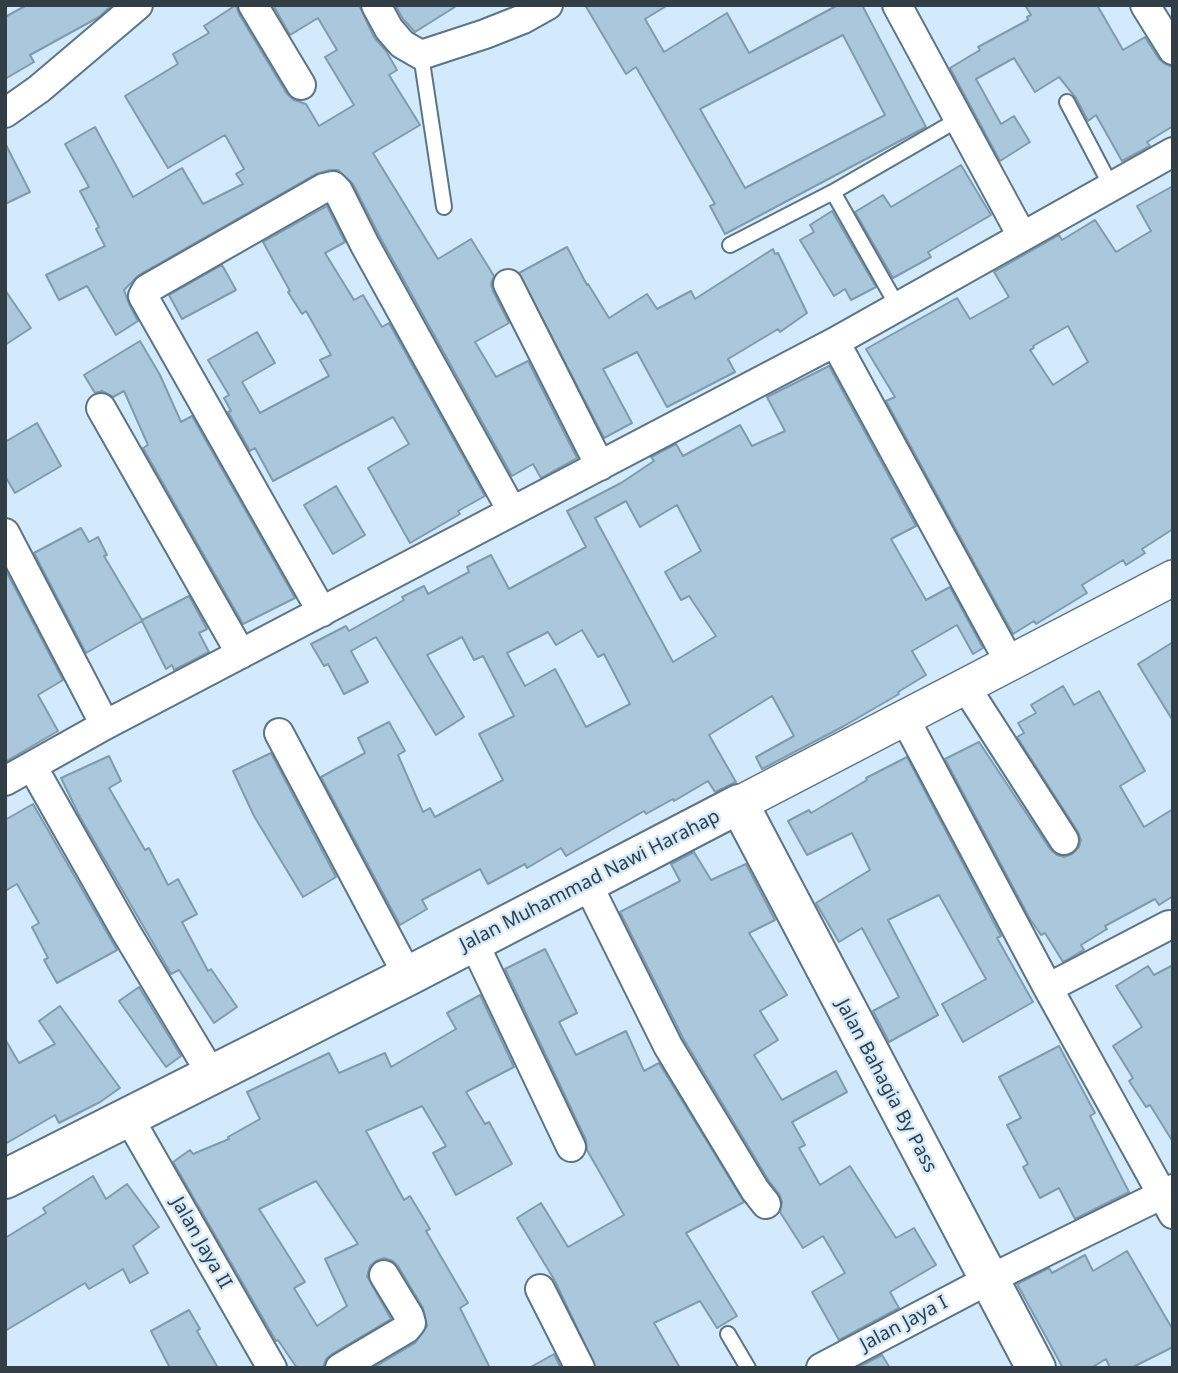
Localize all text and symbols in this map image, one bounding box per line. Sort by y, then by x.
street label: Jalan Muhammad Nawi Harahap [456,805,724,957]
street label: Jalan Bahagia By Pass [831,995,941,1177]
street label: Jalan Jaya II [166,1193,236,1293]
street label: Jalan Jaya I [856,1291,952,1357]

